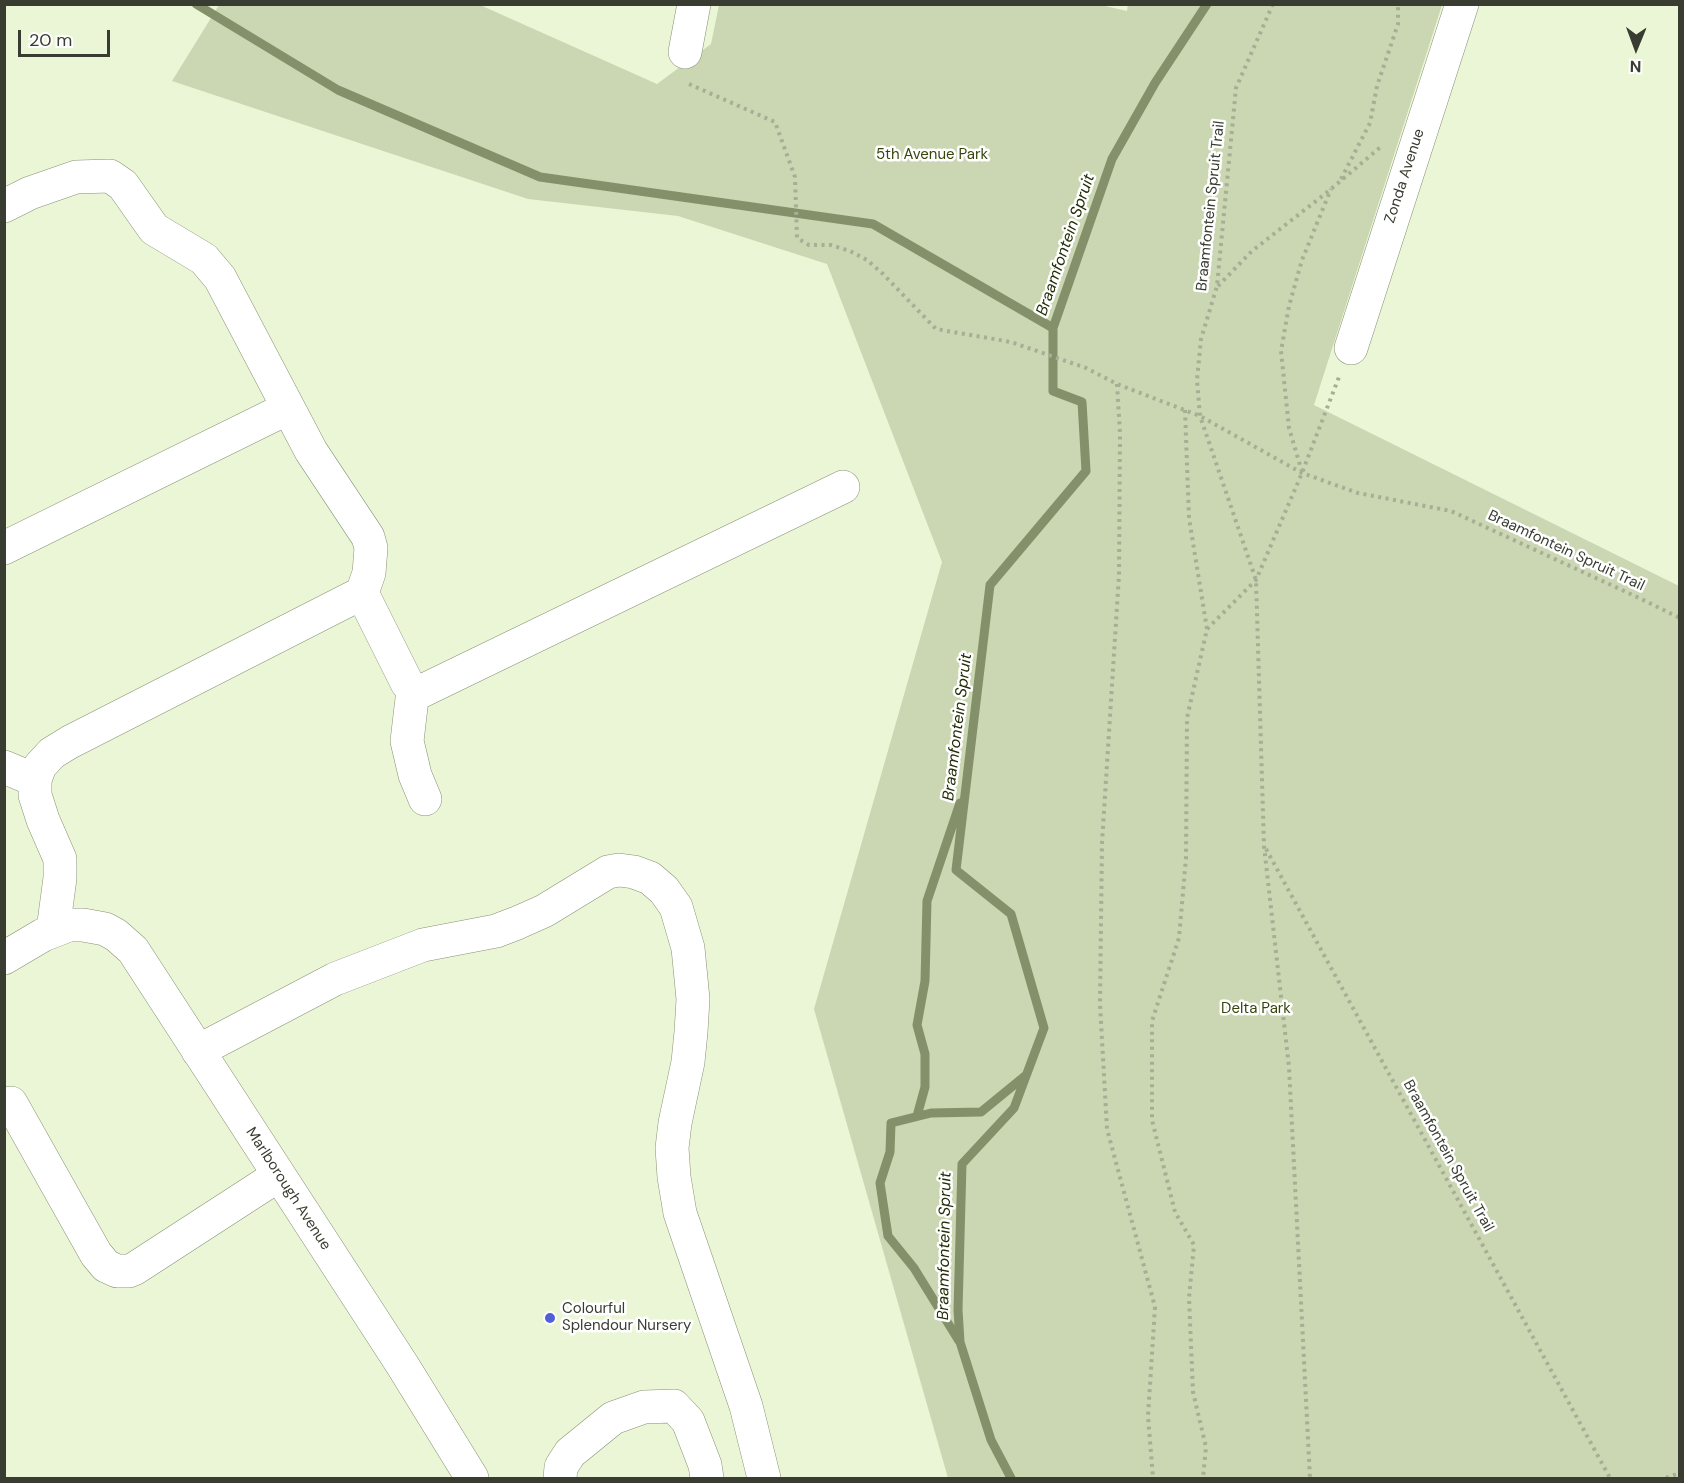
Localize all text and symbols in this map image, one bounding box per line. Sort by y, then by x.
scale bar [21,18,112,56]
north arrow [1606,18,1666,78]
text: 20 m [29,28,72,52]
text: N [1630,56,1642,77]
street label: Braamfontein Spruit Trail [1193,120,1229,292]
street label: Zonda Avenue [1381,127,1429,225]
park label: 5th Avenue Park [876,146,988,164]
water label: Braamfontein Spruit [1033,172,1099,318]
street label: Braamfontein Spruit Trail [1485,507,1647,595]
water label: Braamfontein Spruit [939,652,977,802]
park label: Delta Park [1221,1000,1291,1018]
street label: Braamfontein Spruit Trail [1399,1077,1497,1235]
street label: Marlborough Avenue [242,1124,334,1254]
water label: Braamfontein Spruit [934,1172,956,1320]
place label: Colourful Splendour Nursery [562,1300,691,1335]
marker: Colourful Splendour Nursery [543,1311,557,1325]

